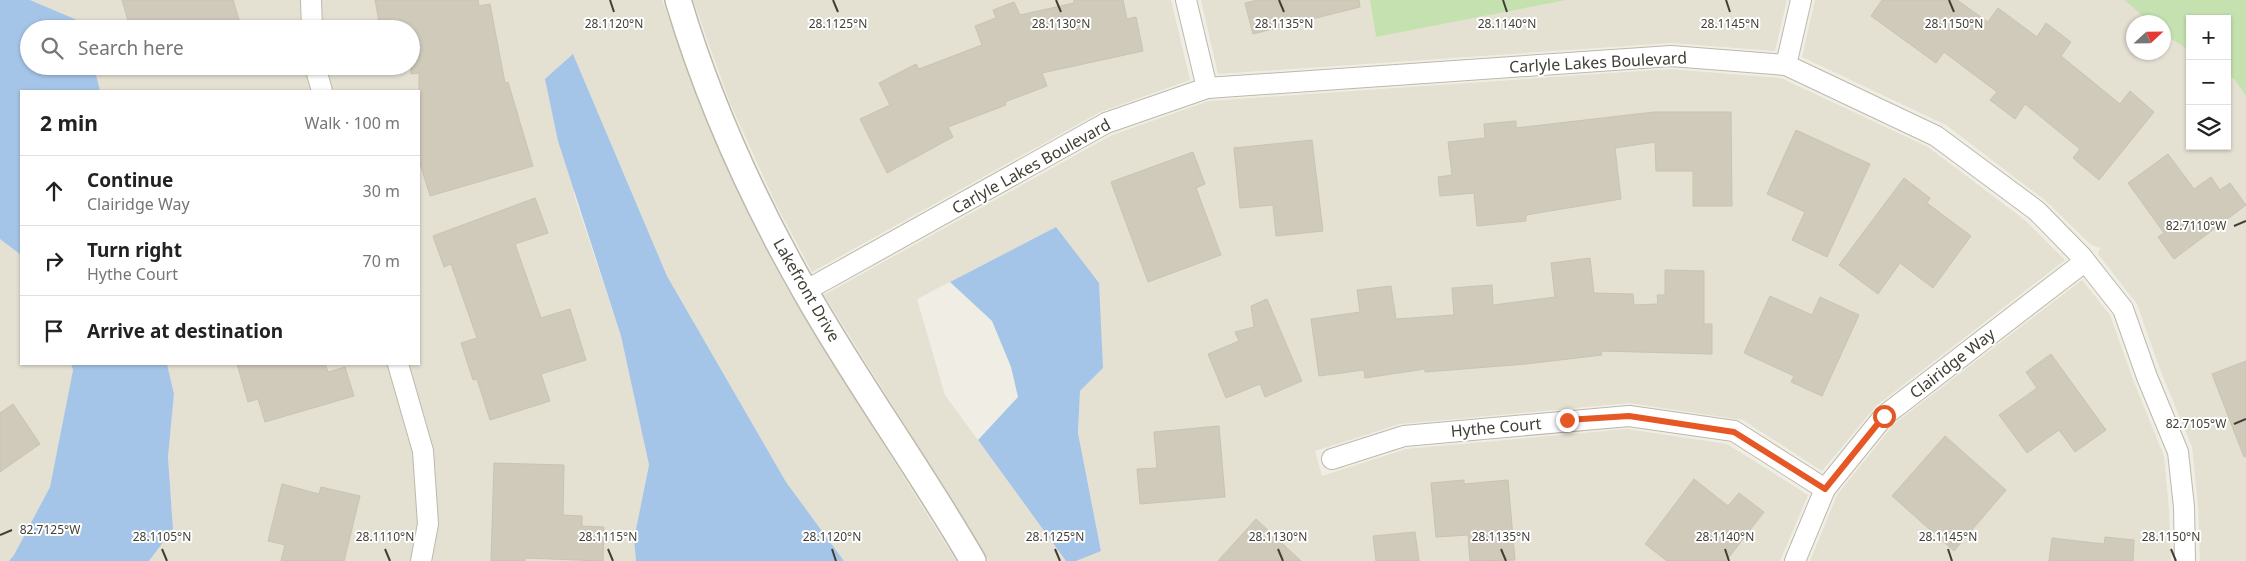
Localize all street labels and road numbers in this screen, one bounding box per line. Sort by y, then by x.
street label: Carlyle Lakes Boulevard [1508,46,1688,78]
street label: Carlyle Lakes Boulevard [948,113,1114,219]
street label: Lakefront Drive [769,234,845,346]
street label: Clairidge Way [1905,322,2000,403]
street label: Hythe Court [1450,412,1542,442]

